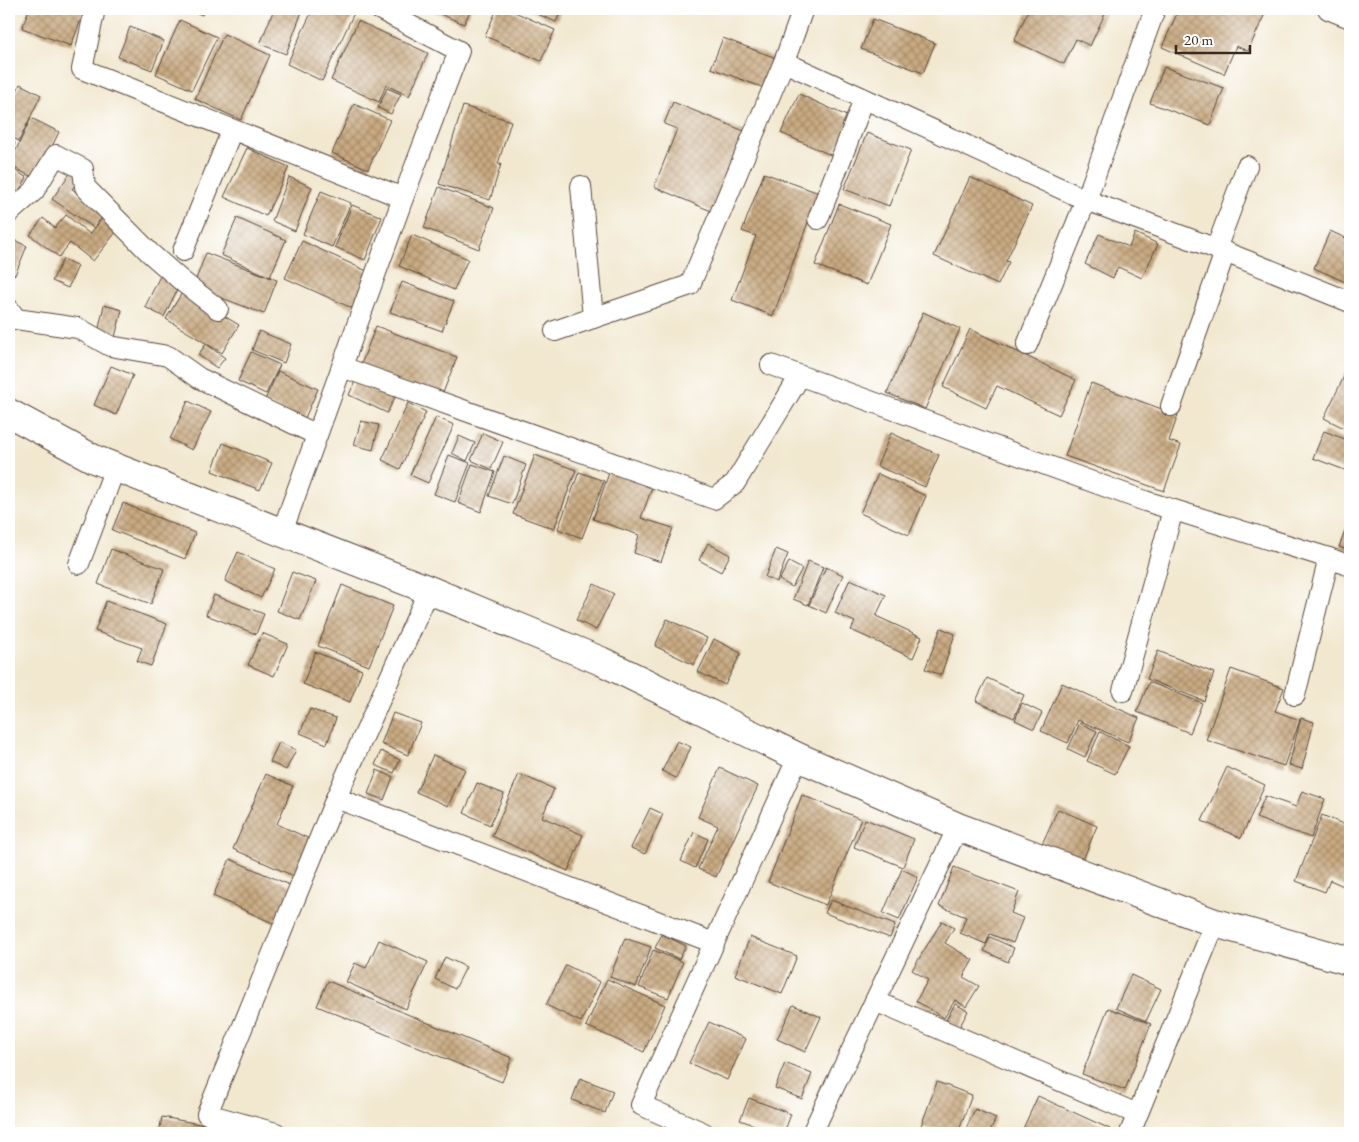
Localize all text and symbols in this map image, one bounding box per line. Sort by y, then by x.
scale bar [1176,22,1250,54]
text: 20 m [1184,30,1213,49]

